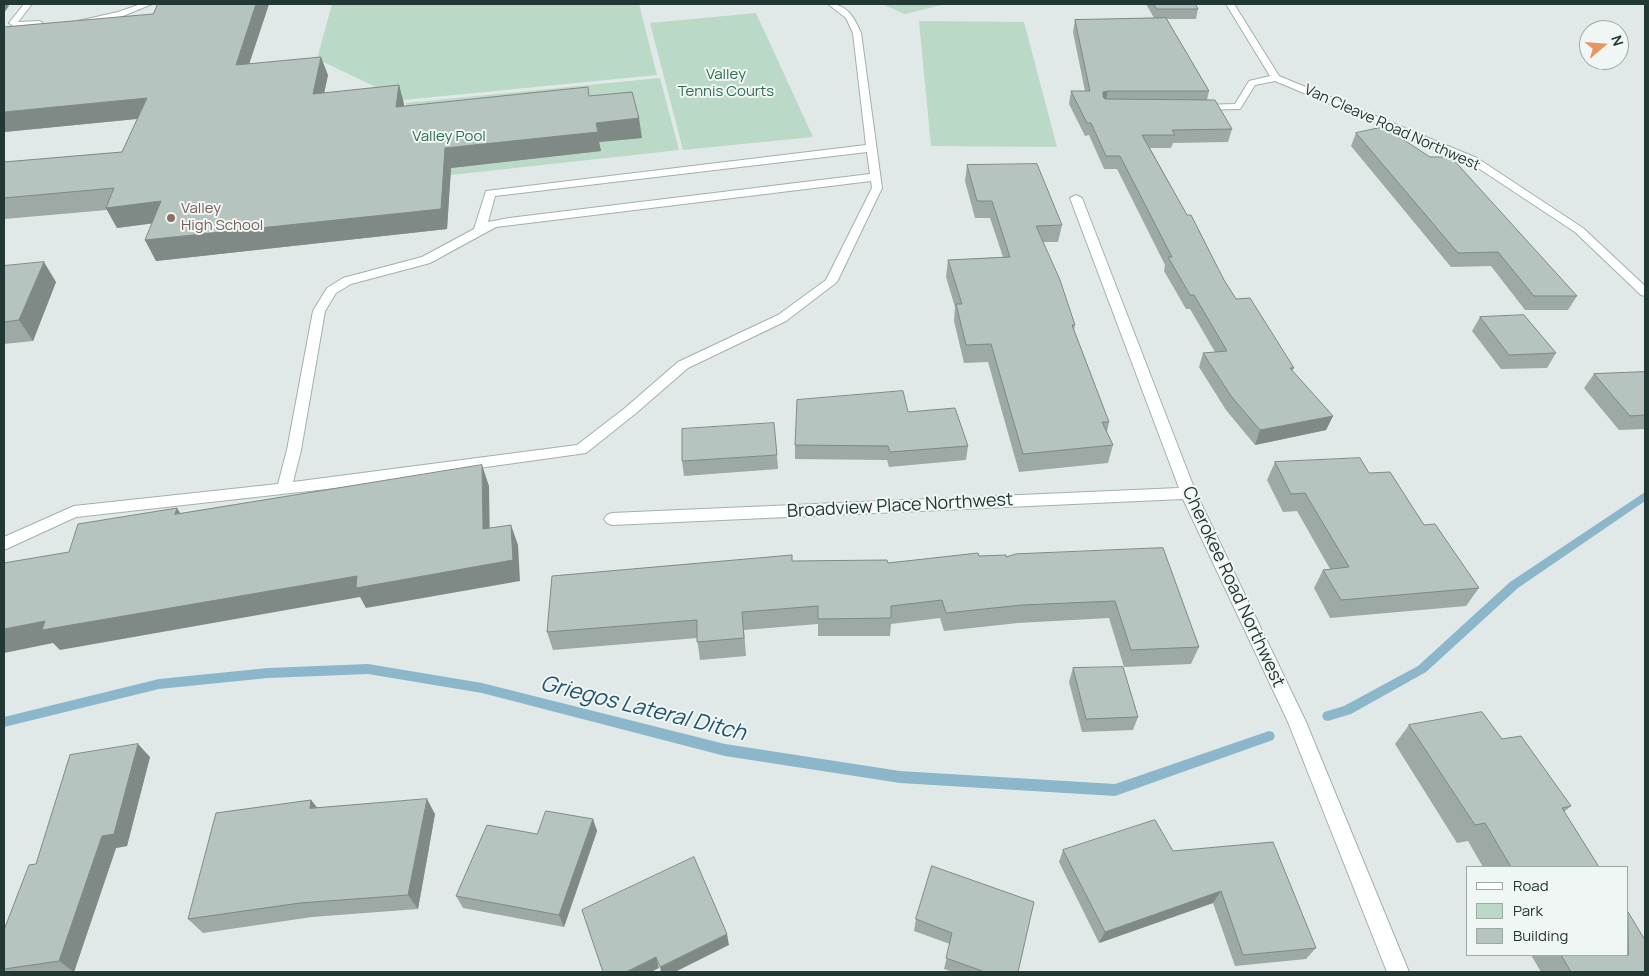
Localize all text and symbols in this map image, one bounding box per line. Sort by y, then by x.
north arrow [1579,20,1629,70]
text: N [1607,33,1628,48]
park label: Valley Tennis Courts [678,66,774,101]
street label: Van Cleave Road Northwest [1301,81,1483,175]
park label: Valley Pool [412,128,486,146]
place label: Valley High School [181,200,263,235]
marker: Valley High School [165,212,177,224]
street label: Cherokee Road Northwest [1177,483,1289,691]
street label: Broadview Place Northwest [786,489,1014,523]
water label: Griegos Lateral Ditch [538,671,748,747]
legend [1466,866,1629,956]
text: Road [1513,875,1549,896]
text: Park [1513,900,1543,921]
text: Building [1513,925,1568,946]

